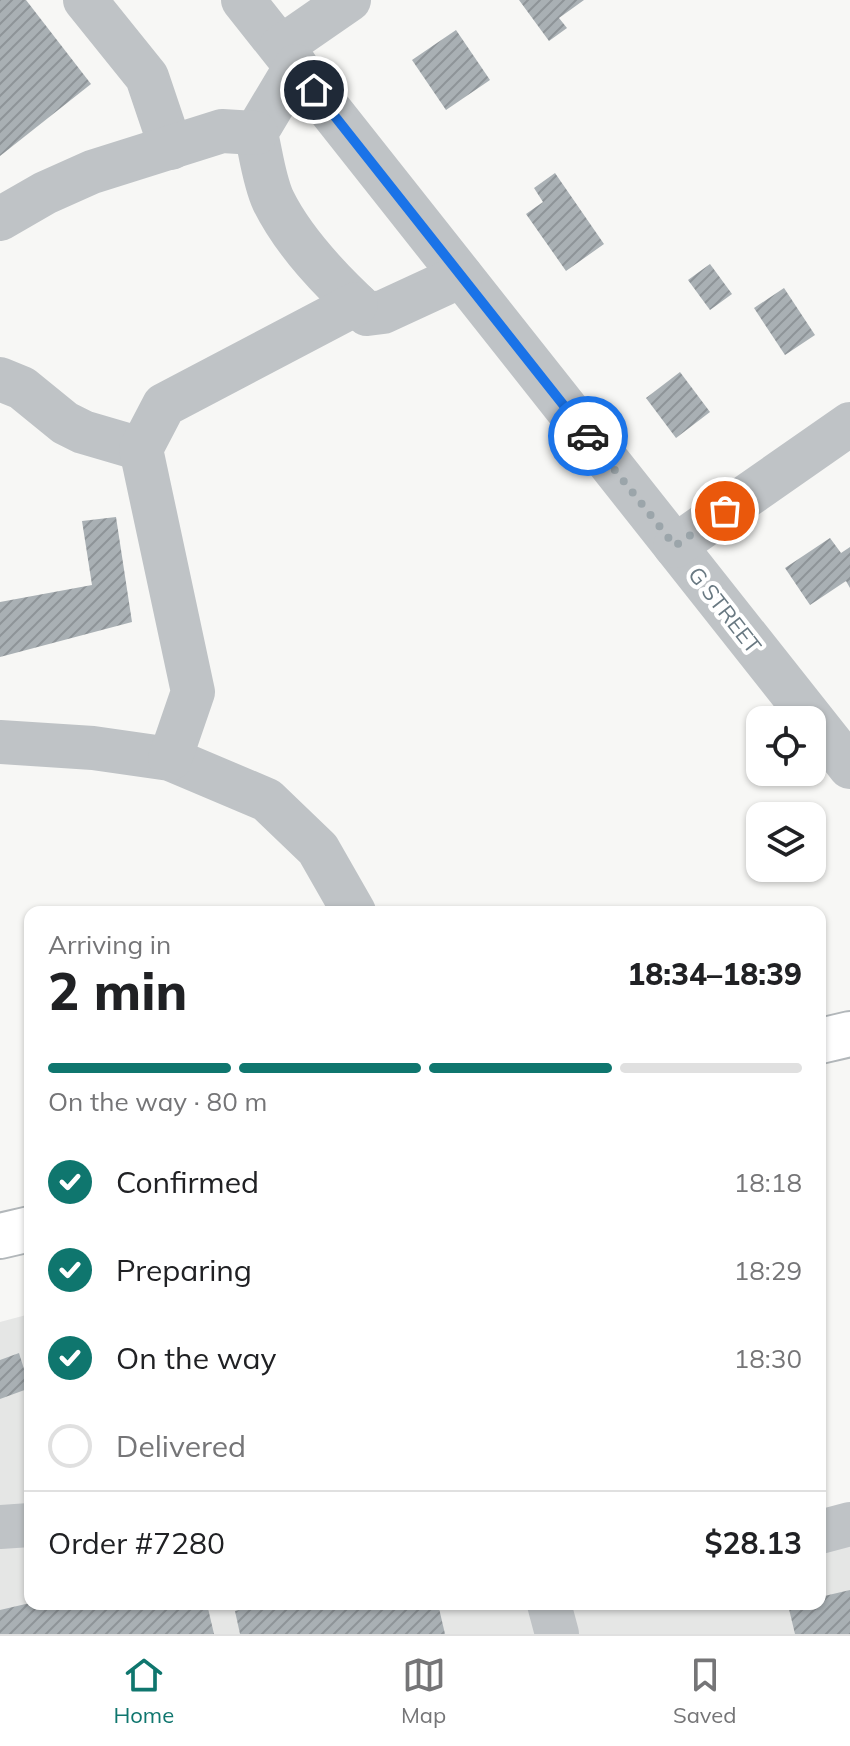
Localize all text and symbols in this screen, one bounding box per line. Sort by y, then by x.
pin [280,56,348,124]
icon: home [292,68,336,112]
courier [548,396,628,476]
icon: car [566,414,610,458]
pin [691,477,759,545]
icon: bag [703,489,747,533]
street label: G STREET [682,561,768,659]
map controls [746,706,826,882]
button: locate [746,706,826,786]
button: layers [746,802,826,882]
text: Arriving in [48,928,171,961]
text: 18:34–18:39 [627,955,802,993]
text: 2 min [48,958,187,1023]
text: On the way · 80 m [48,1085,267,1118]
icon: check [48,1160,92,1204]
text: Confirmed [116,1163,259,1201]
text: 18:18 [734,1166,802,1199]
icon: check [48,1248,92,1292]
text: Preparing [116,1251,252,1289]
text: 18:29 [734,1254,802,1287]
icon: check [48,1336,92,1380]
text: On the way [116,1339,276,1377]
text: 18:30 [734,1342,802,1375]
text: Delivered [116,1427,246,1465]
text: Order #7280 [48,1524,225,1562]
text: $28.13 [705,1524,802,1562]
tab: Home [113,1653,174,1729]
tab: Map [401,1653,446,1729]
tab: Saved [673,1653,737,1729]

